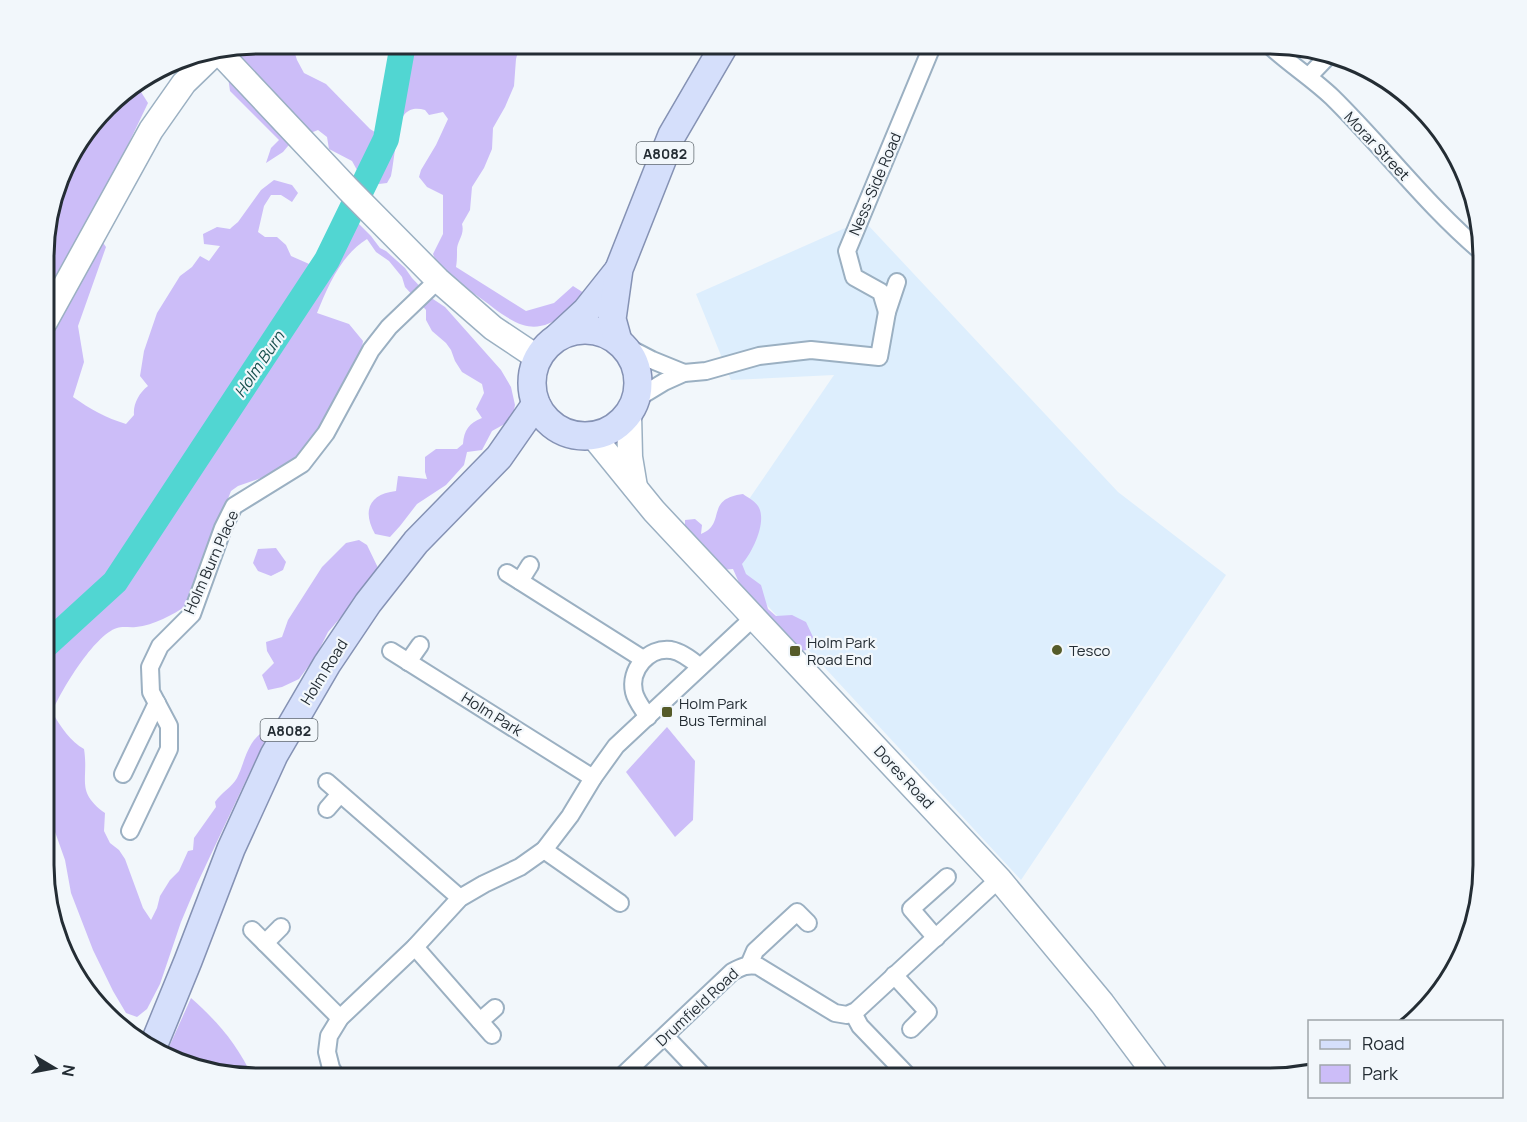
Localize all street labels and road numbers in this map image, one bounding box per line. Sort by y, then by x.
street label: Morar Street [1340,107,1414,185]
street label: Ness-Side Road [844,129,906,239]
road number: A8082 [636,142,694,164]
street label: Holm Burn Place [179,507,243,617]
street label: Holm Road [296,635,352,709]
street label: Holm Park [457,687,527,741]
road number: A8082 [260,719,318,741]
street label: Dores Road [869,741,939,813]
street label: Drumfield Road [651,963,743,1051]

